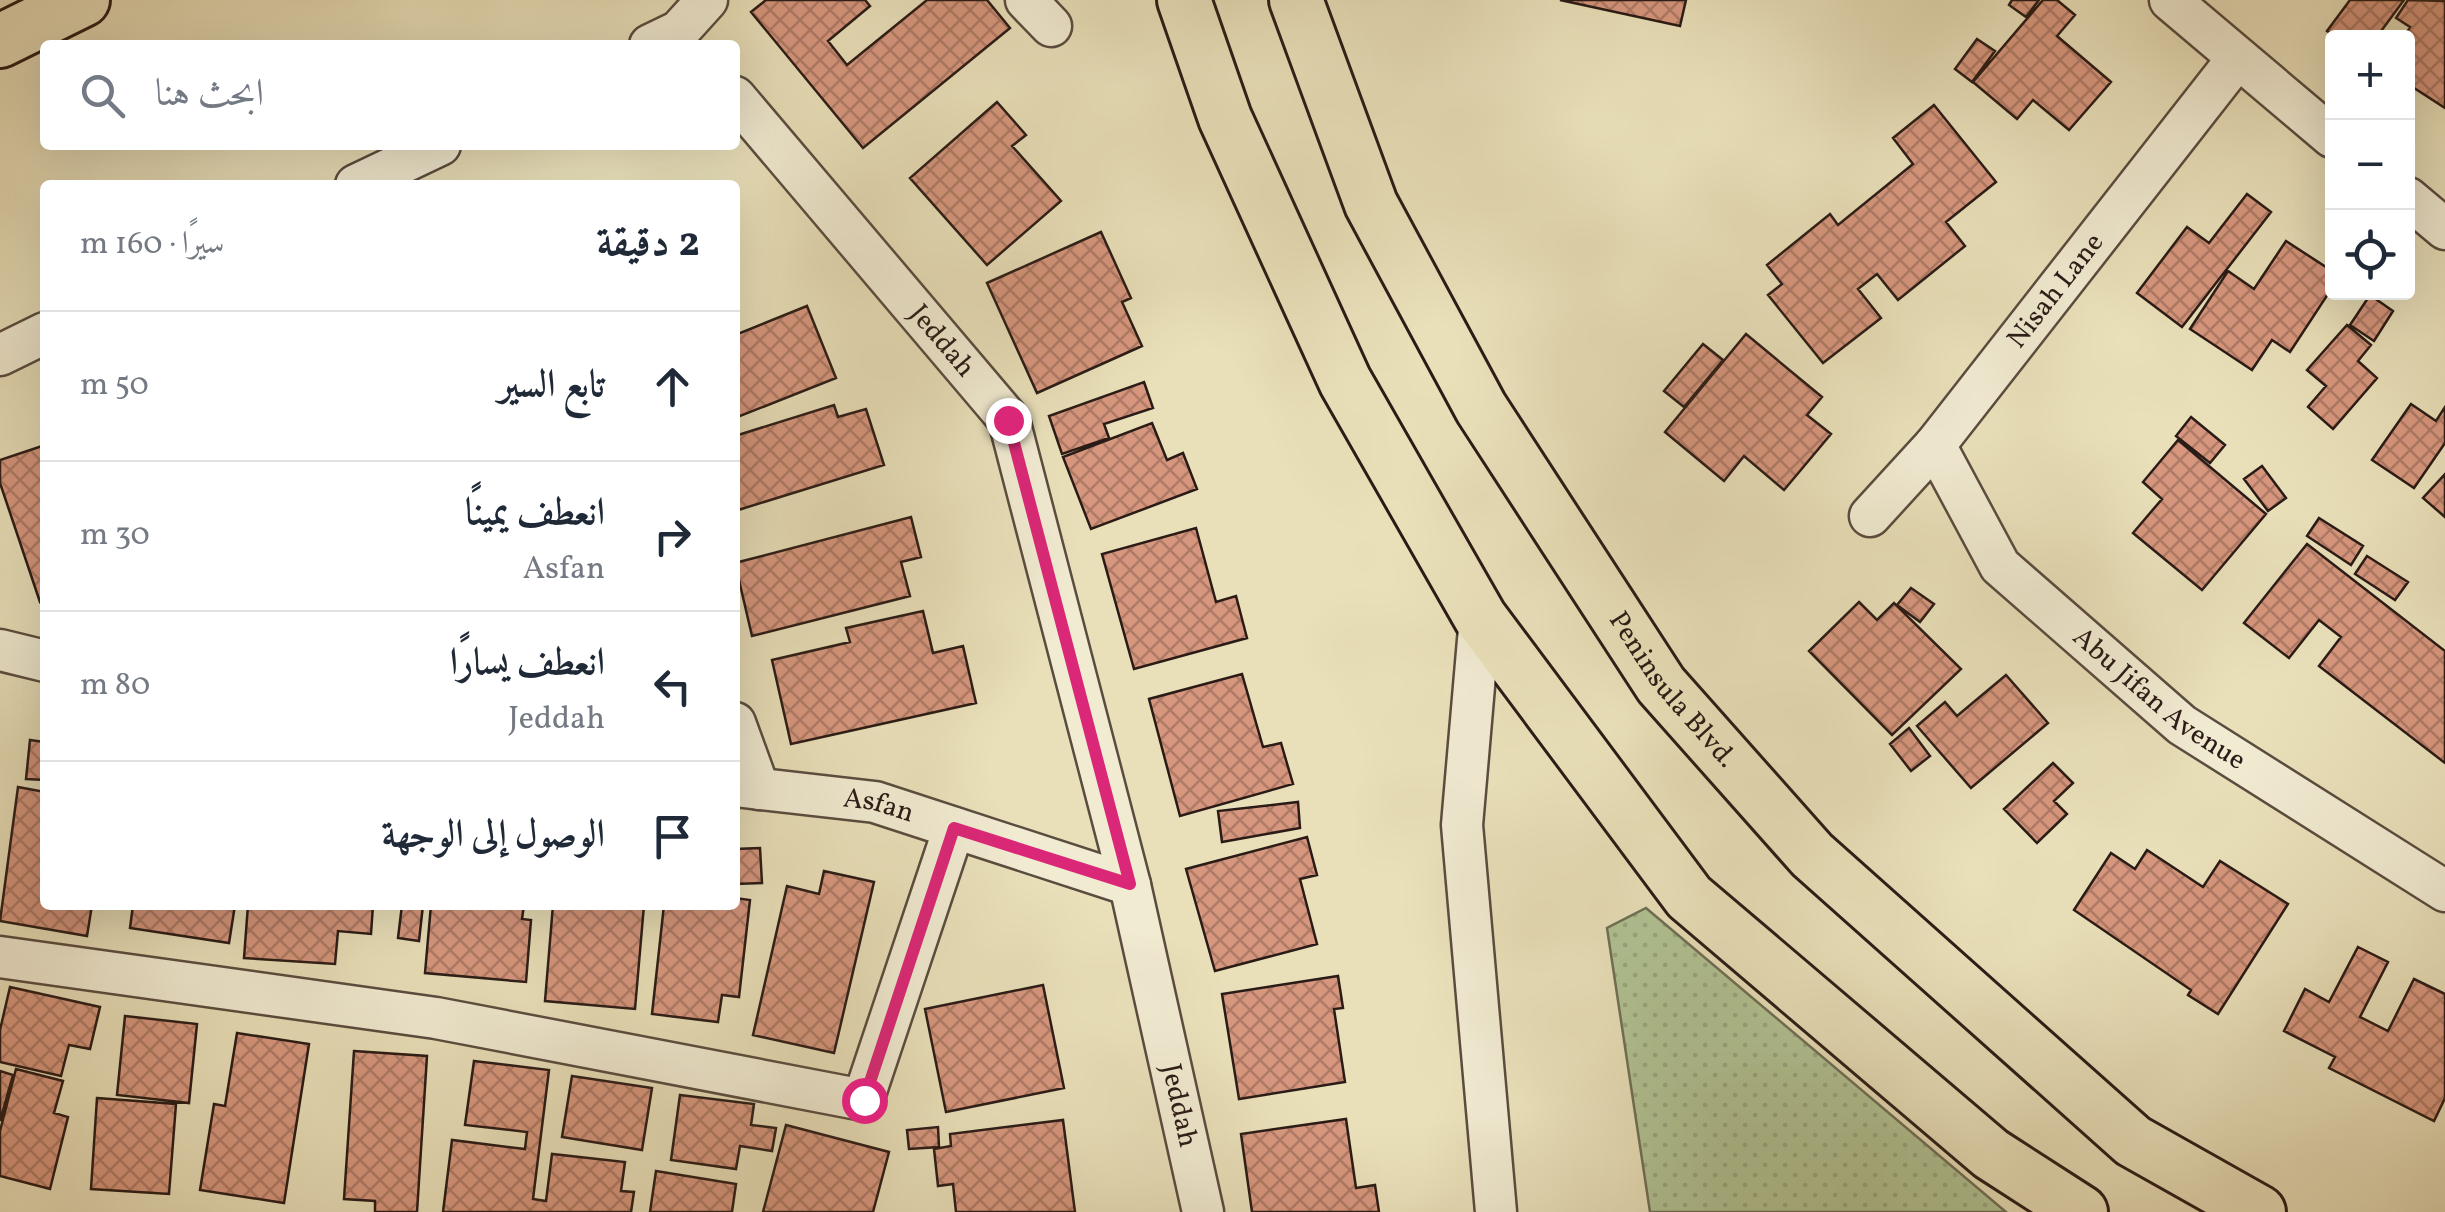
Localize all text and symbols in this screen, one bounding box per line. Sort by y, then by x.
map controls [2325,30,2415,300]
button: + [2325,30,2415,120]
search box [40,40,740,150]
icon: search [75,68,130,123]
text: ابحث هنا [155,69,264,122]
button: − [2325,120,2415,210]
button: locate [2325,210,2415,300]
text: 2 دقيقة [596,215,700,274]
text: سيرًا · 160 m [80,223,224,267]
street label: Nisah Lane [1998,225,2113,357]
street label: Jeddah [900,296,984,386]
icon: ahead [645,359,700,414]
text: تابع السير [498,360,605,413]
text: 50 m [80,364,149,408]
route end [986,398,1032,444]
text: انعطف يمينًا [465,488,605,541]
icon: right [645,509,700,564]
text: 30 m [80,514,150,558]
text: Asfan [523,548,605,592]
street label: Peninsula Blvd. [1599,604,1745,777]
street label: Abu Jifan Avenue [2064,618,2253,780]
text: انعطف يسارًا [450,638,605,691]
icon: left [645,659,700,714]
text: 80 m [80,664,150,708]
text: Jeddah [508,698,605,742]
street label: Asfan [841,779,919,833]
icon: arrive [645,809,700,864]
text: الوصول إلى الوجهة [382,810,605,863]
street label: Jeddah [1151,1060,1207,1151]
route start [842,1078,888,1124]

